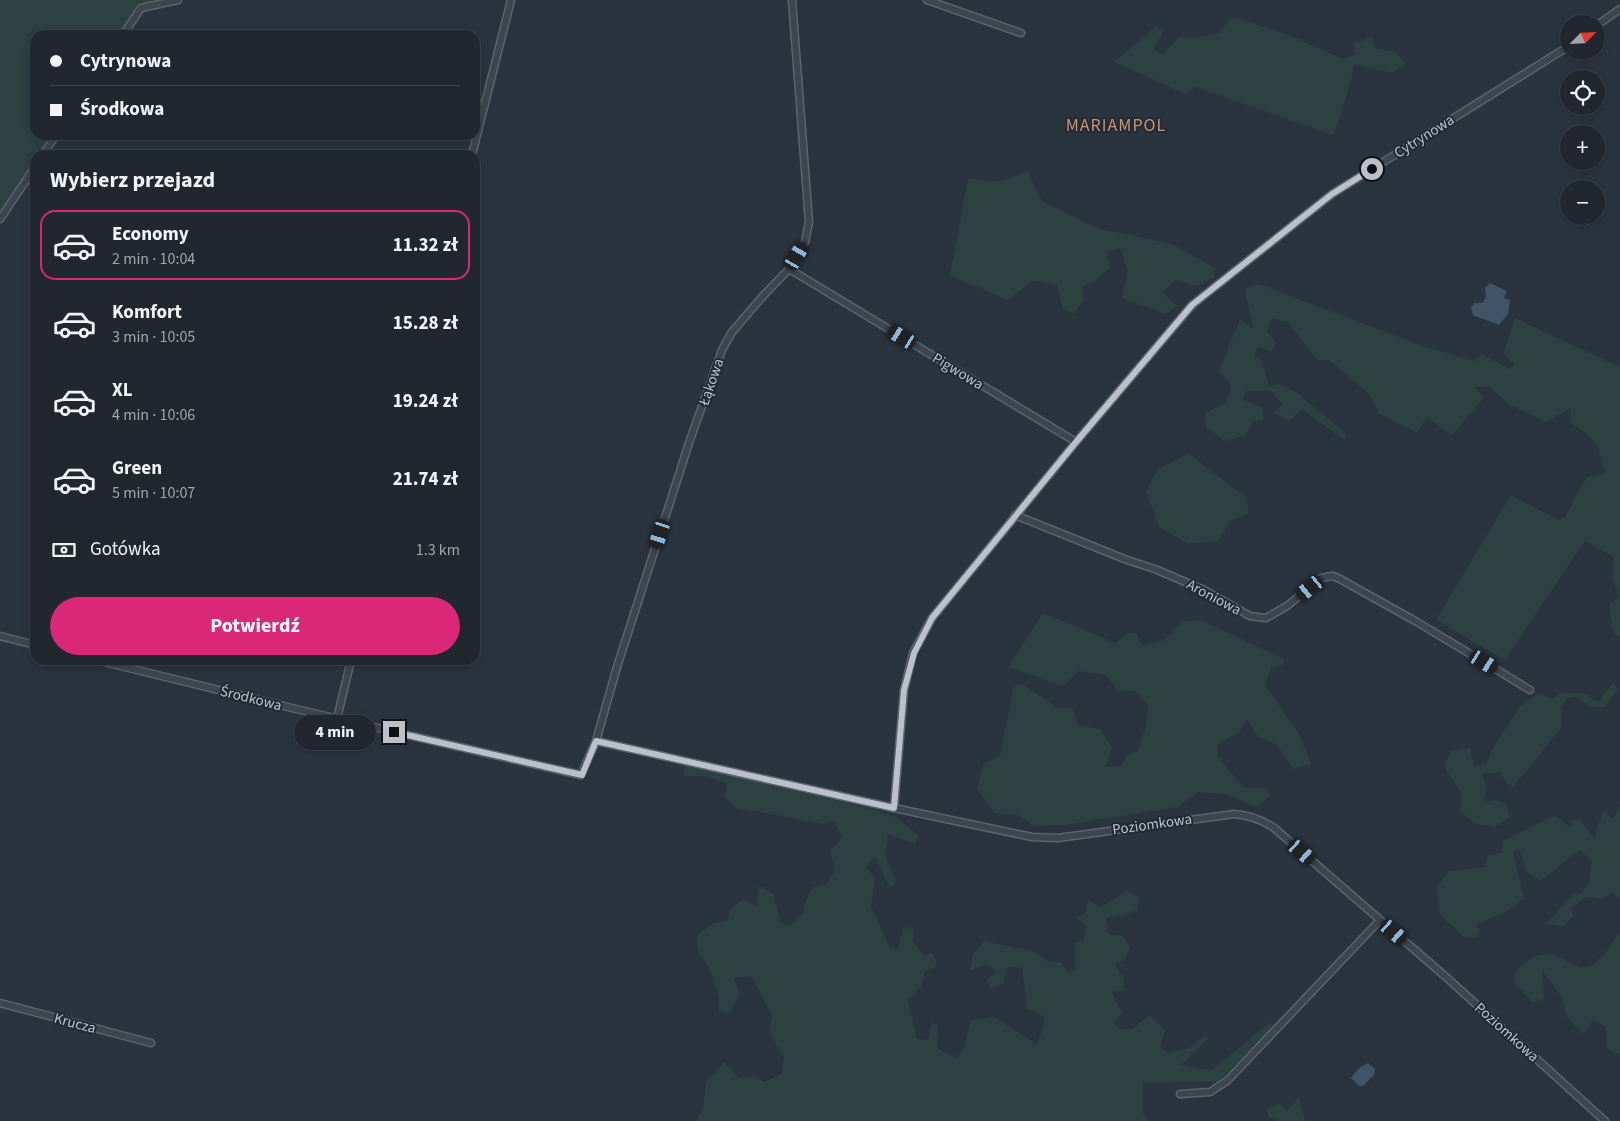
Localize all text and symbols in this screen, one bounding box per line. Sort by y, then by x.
north arrow [1560,15,1605,60]
map controls [1560,15,1605,225]
text: Cytrynowa [80,48,171,75]
button: locate [1560,70,1605,115]
text: Środkowa [80,96,164,123]
street label: Cytrynowa [1390,110,1458,163]
district label: MARIAMPOL [1066,113,1166,138]
button: + [1560,125,1605,170]
route start [1361,158,1383,180]
text: Wybierz przejazd [50,164,215,196]
button: − [1560,180,1605,225]
text: Economy [112,221,189,248]
icon: car [52,223,97,268]
text: 11.32 zł [393,232,458,259]
car [783,239,810,273]
text: 2 min · 10:04 [112,248,195,270]
text: Komfort [112,299,182,326]
icon: car [52,301,97,346]
text: 15.28 zł [393,310,458,337]
car [885,323,918,351]
text: 3 min · 10:05 [112,326,195,348]
street label: Pigwowa [928,348,987,395]
street label: Łąkowa [693,356,729,409]
text: XL [112,377,133,404]
icon: car [52,379,97,424]
text: 19.24 zł [393,388,458,415]
text: 4 min · 10:06 [112,404,195,426]
text: Green [112,455,162,482]
icon: car [52,457,97,502]
text: 21.74 zł [393,466,458,493]
text: 5 min · 10:07 [112,482,195,504]
car [648,517,671,551]
icon: cash [50,536,78,564]
text: Gotówka [90,536,161,563]
text: 1.3 km [416,539,460,561]
car [1293,573,1326,603]
street label: Aroniowa [1183,574,1245,621]
button: Potwierdź [50,597,460,655]
car [1467,648,1500,676]
street label: Środkowa [218,681,284,716]
callout: 4 min [294,714,376,750]
text: 4 min [316,721,354,743]
route end [383,721,405,743]
street label: Poziomkowa [1111,809,1193,840]
car [1285,836,1318,868]
car [1377,916,1410,948]
street label: Poziomkowa [1470,998,1544,1067]
street label: Krucza [52,1008,98,1039]

